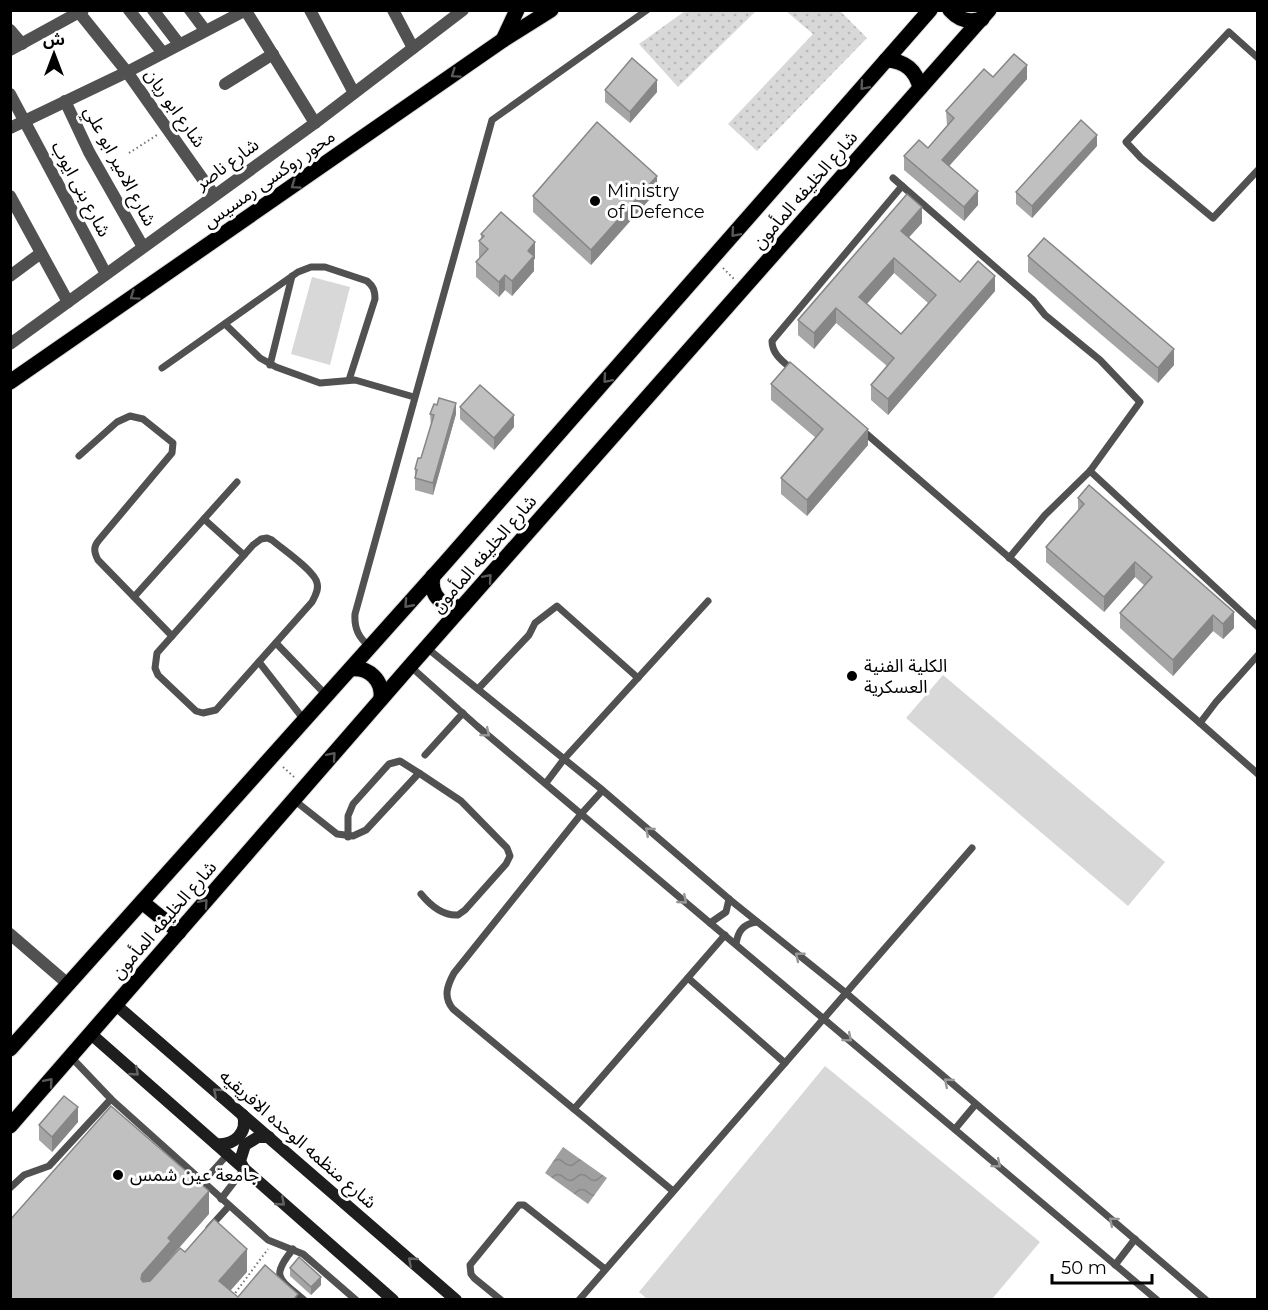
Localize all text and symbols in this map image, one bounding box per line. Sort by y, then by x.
north arrow [24,24,84,84]
text: ش [43,30,65,49]
street label: شارع ابو ريان [137,64,210,153]
one-way arrow [451,67,462,78]
one-way arrow [860,79,871,90]
street label: شارع الامير ابو علي [77,102,161,231]
street label: محور روكسى رمسيس [199,125,339,233]
street label: شارع الخليفه المأمون [747,126,865,256]
street label: شارع ناصر [190,134,265,197]
street label: شارع بنى ايوب [44,138,115,242]
one-way arrow [290,178,301,189]
place label: Ministry of Defence [607,180,705,223]
marker: Ministry of Defence [588,194,602,208]
one-way arrow [731,226,742,236]
one-way arrow [130,289,141,300]
one-way arrow [603,372,614,383]
street label: شارع الخليفه المأمون [426,490,544,620]
one-way arrow [481,574,492,585]
one-way arrow [404,597,415,608]
place label: الكلية الفنية العسكرية [864,655,947,698]
marker: الكلية الفنية العسكرية [845,669,859,683]
one-way arrow [479,726,490,737]
one-way arrow [325,752,336,763]
one-way arrow [645,827,656,838]
street label: شارع الخليفه المأمون [106,856,224,986]
one-way arrow [676,892,687,903]
one-way arrow [197,899,208,910]
one-way arrow [795,952,806,963]
one-way arrow [841,1031,852,1042]
one-way arrow [128,1065,139,1076]
street label: شارع منظمه الوحده الافريقيه [213,1065,381,1215]
one-way arrow [42,1078,53,1089]
one-way arrow [944,1078,955,1089]
one-way arrow [213,1088,224,1099]
one-way arrow [990,1157,1001,1168]
place label: جامعة عين شمس [130,1164,259,1186]
marker: جامعة عين شمس [111,1168,125,1182]
one-way arrow [274,1195,285,1206]
one-way arrow [1109,1217,1120,1228]
scale bar [1052,1247,1152,1285]
one-way arrow [408,1257,419,1268]
text: 50 m [1061,1257,1107,1279]

